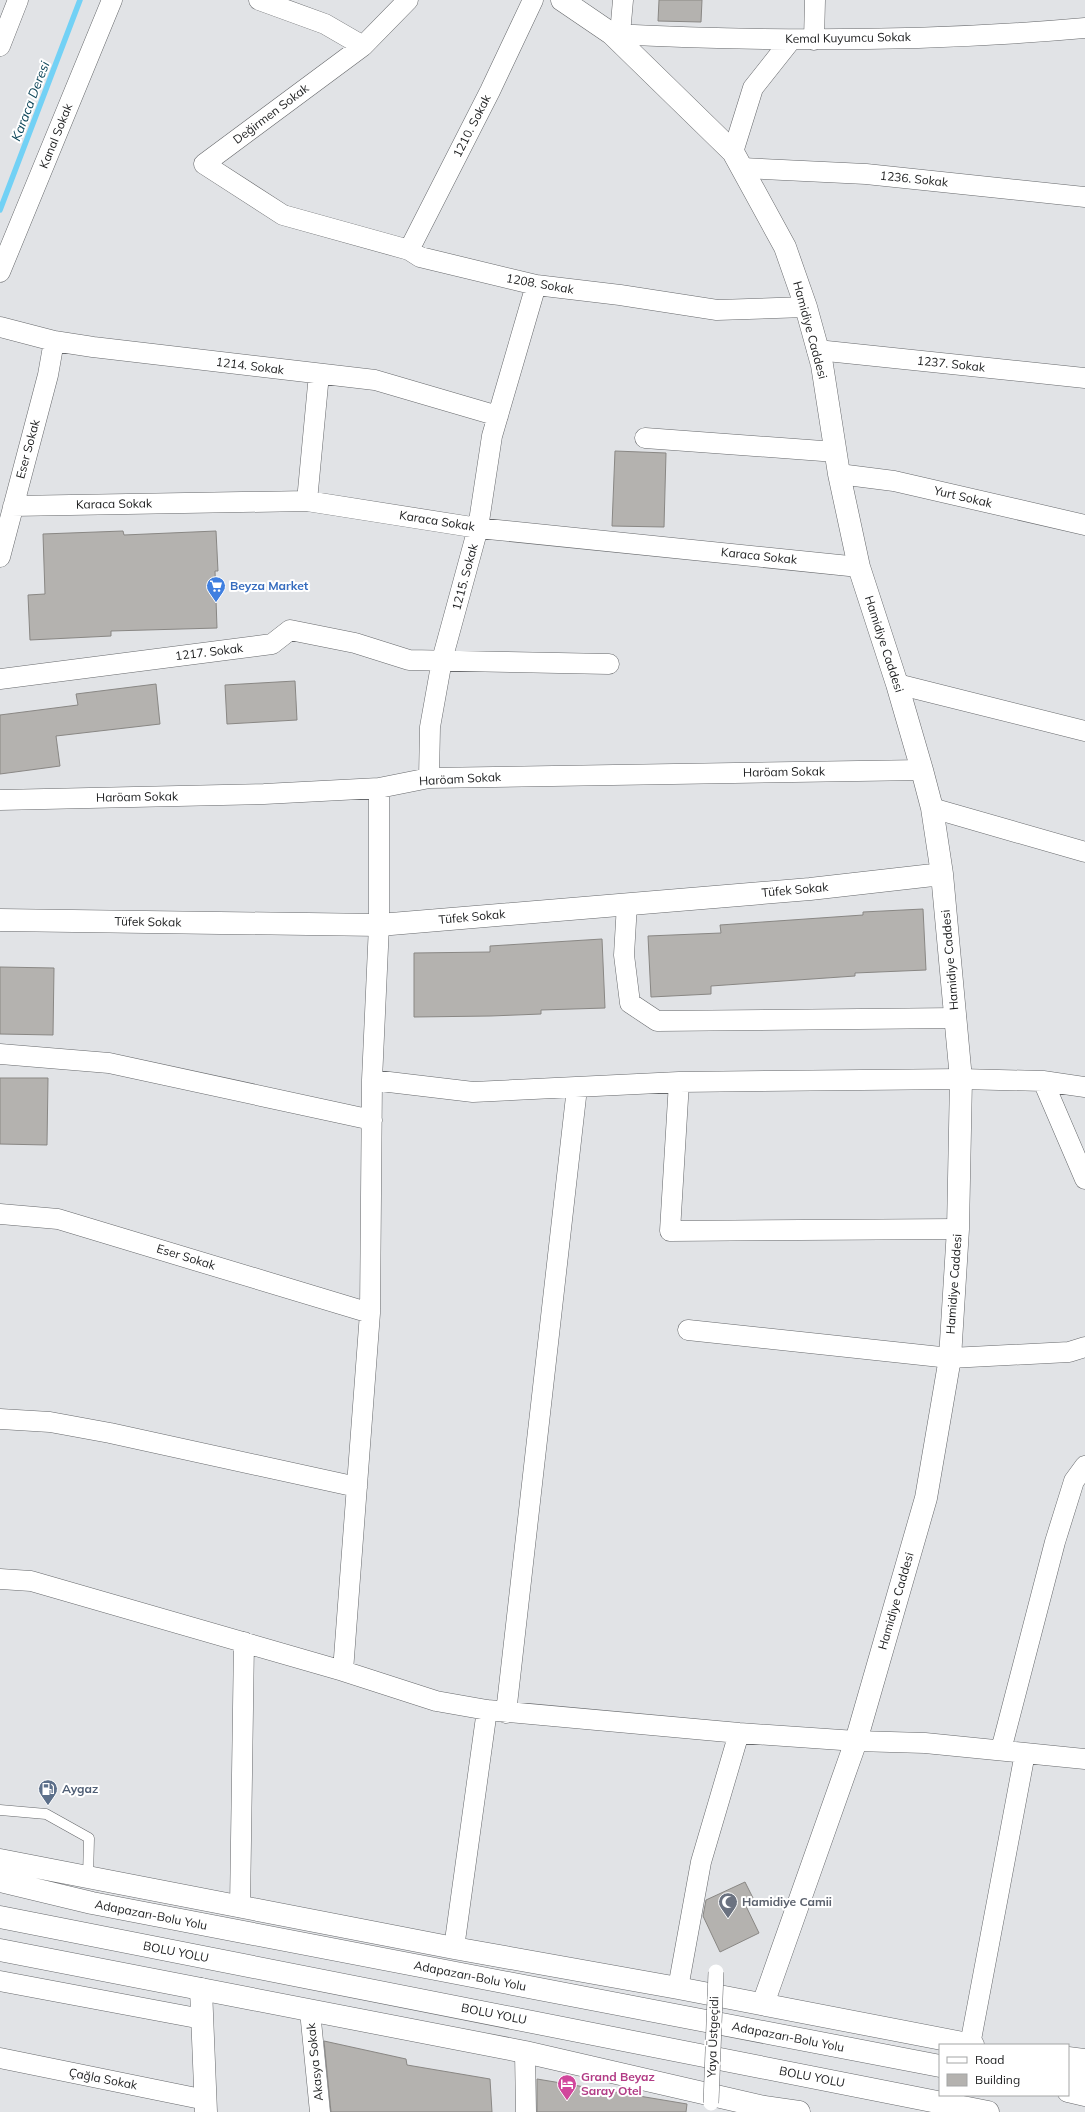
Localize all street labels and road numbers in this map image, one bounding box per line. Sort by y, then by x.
street label: Kemal Kuyumcu Sokak [785,29,912,46]
street label: Değirmen Sokak [230,80,312,147]
street label: 1210. Sokak [449,91,494,160]
street label: Kanal Sokak [36,100,76,171]
street label: 1236. Sokak [879,167,950,190]
street label: 1208. Sokak [505,270,576,297]
street label: Hamidiye Caddesi [790,279,831,381]
street label: 1237. Sokak [916,352,987,375]
street label: 1214. Sokak [215,354,286,377]
street label: Eser Sokak [12,417,43,480]
street label: Yurt Sokak [932,482,994,511]
street label: Karaca Sokak [76,495,153,512]
street label: Karaca Sokak [398,507,477,534]
street label: 1215. Sokak [448,541,481,612]
street label: Karaca Sokak [720,544,799,567]
street label: Hamidiye Caddesi [862,594,907,694]
street label: 1217. Sokak [174,640,245,663]
street label: Haröam Sokak [743,763,826,780]
street label: Haröam Sokak [419,769,502,788]
street label: Haröam Sokak [96,788,179,805]
street label: Tüfek Sokak [761,879,830,900]
street label: Tüfek Sokak [438,906,507,927]
street label: Hamidiye Caddesi [938,909,961,1011]
street label: Tüfek Sokak [114,913,182,930]
street label: Hamidiye Caddesi [943,1233,965,1335]
street label: Eser Sokak [155,1240,218,1273]
street label: Hamidiye Caddesi [874,1550,917,1651]
street label: Adapazarı-Bolu Yolu [94,1896,209,1933]
street label: BOLU YOLU [142,1938,210,1965]
street label: Adapazarı-Bolu Yolu [413,1957,528,1994]
street label: Yaya Üstgeçidi [704,1996,721,2079]
street label: BOLU YOLU [460,2000,528,2027]
street label: Adapazarı-Bolu Yolu [731,2018,846,2055]
street label: Akasya Sokak [303,2021,326,2102]
street label: BOLU YOLU [778,2063,846,2090]
street label: Çağla Sokak [68,2065,139,2093]

